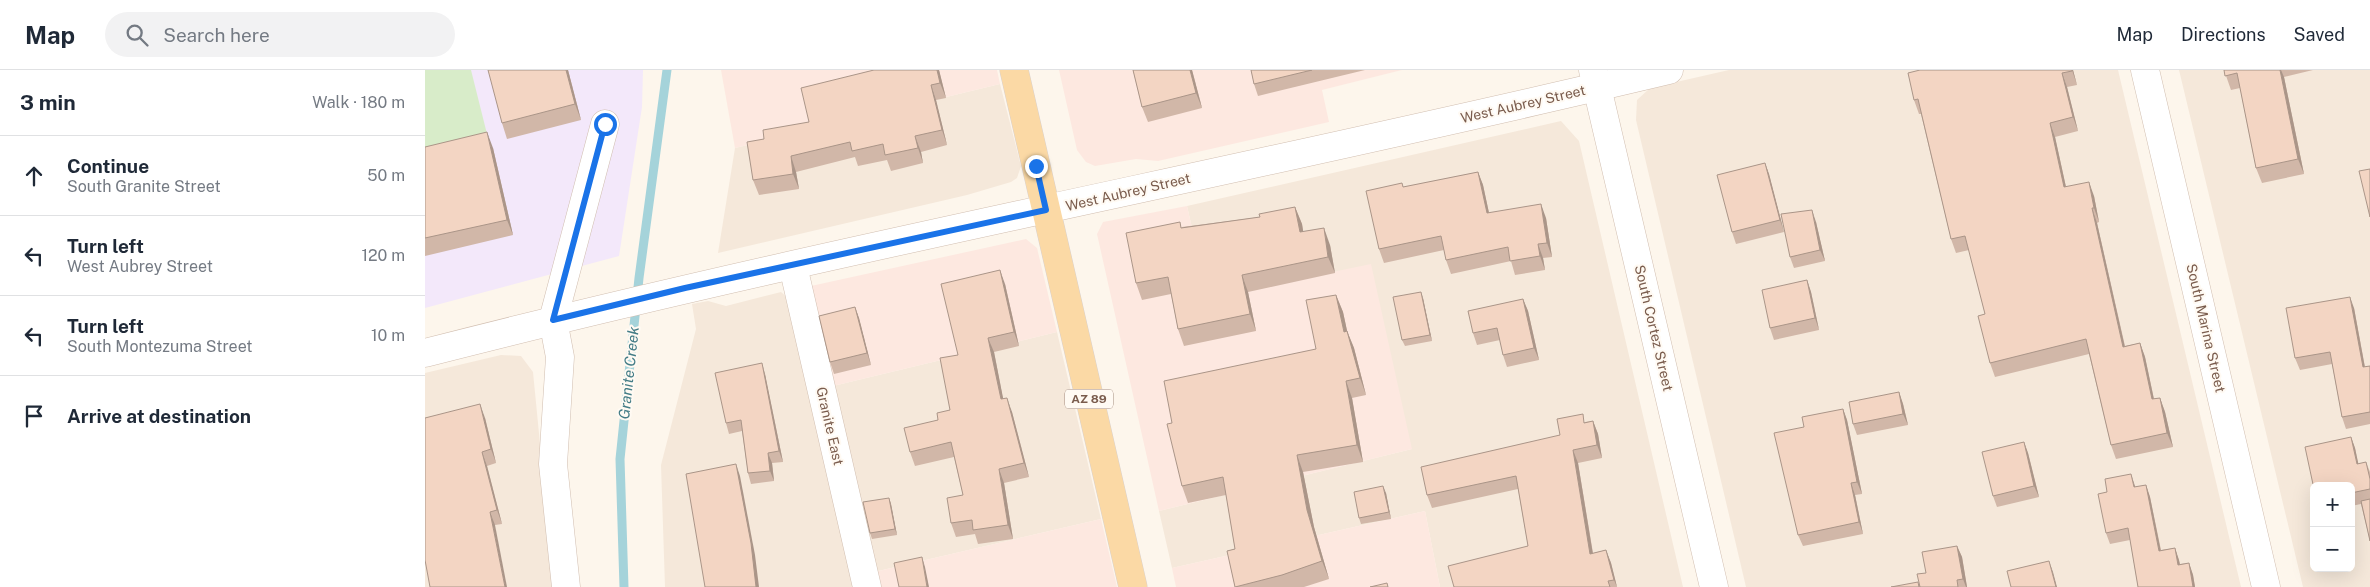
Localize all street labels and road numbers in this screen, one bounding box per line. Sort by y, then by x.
street label: West Aubrey Street [1459,82,1587,126]
street label: West Aubrey Street [1064,170,1192,214]
street label: South Marina Street [2183,262,2229,394]
street label: South Cortez Street [1632,263,1676,393]
street label: Granite East [813,385,847,467]
road number: AZ 89 [1065,390,1113,408]

